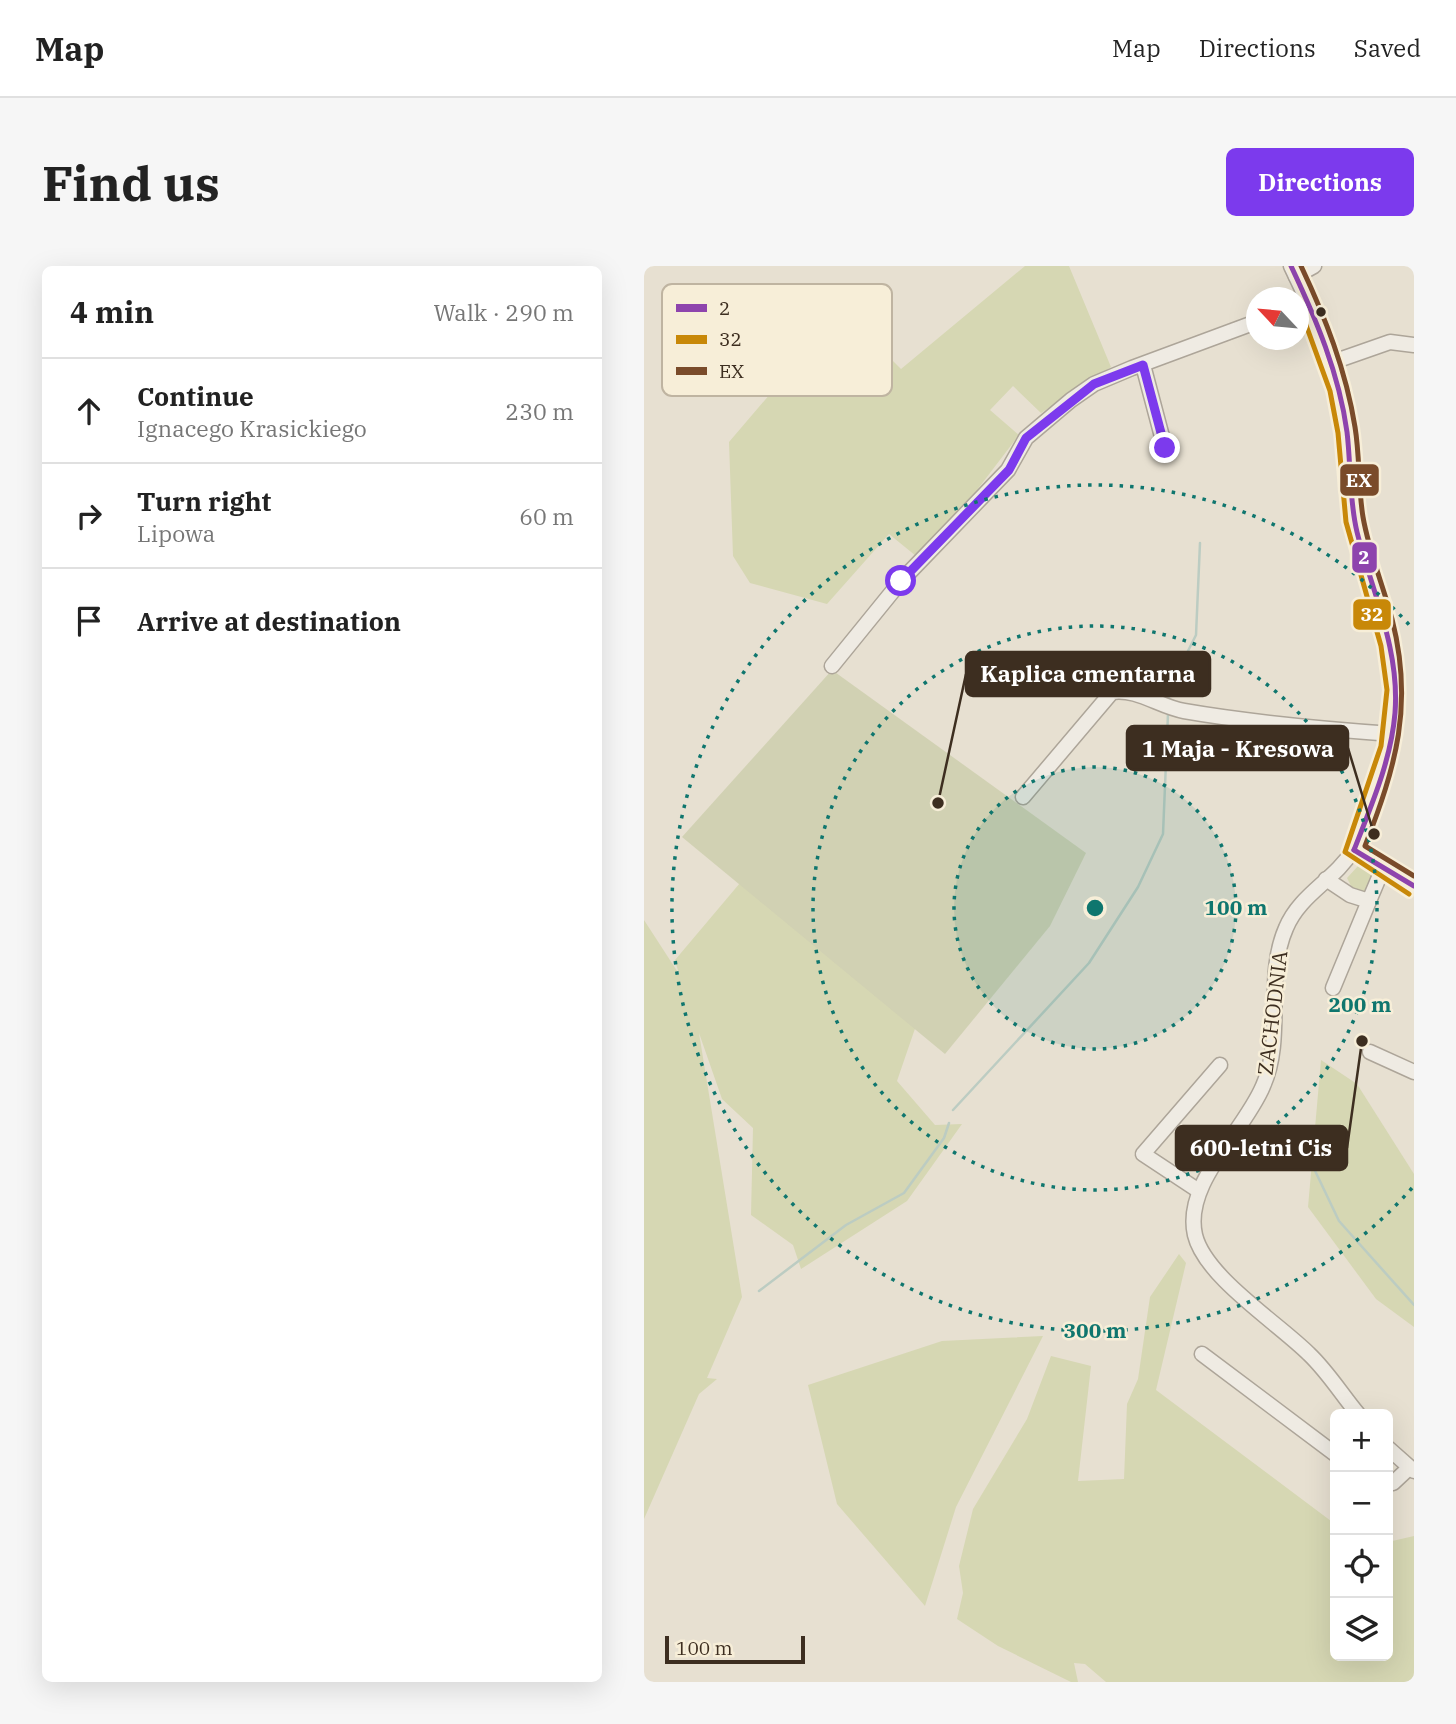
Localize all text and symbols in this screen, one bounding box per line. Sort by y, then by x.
text: Map [35,27,104,70]
text: Map [1112,32,1161,64]
text: Directions [1199,32,1316,64]
text: Saved [1354,32,1421,64]
button: Directions [1226,148,1414,216]
text: Find us [42,151,220,214]
legend [662,284,892,396]
north arrow [1246,287,1309,350]
text: 4 min [70,292,154,331]
text: 2 [719,296,730,320]
text: Walk · 290 m [433,297,574,327]
unlabelled marker [1314,305,1328,319]
text: 32 [719,327,742,351]
text: EX [719,359,744,383]
text: Continue [137,379,254,413]
icon: ahead [70,392,108,430]
text: 230 m [505,396,574,426]
text: Ignacego Krasickiego [137,413,367,443]
route end [1149,432,1180,463]
line badge: EX [1339,463,1380,497]
text: EX [1346,468,1372,492]
text: Turn right [137,484,271,518]
icon: right [70,497,108,535]
text: 60 m [519,501,574,531]
text: Lipowa [137,518,215,548]
line badge: 2 [1351,541,1378,574]
text: 2 [1358,545,1370,569]
route start [885,565,916,596]
line badge: 32 [1352,598,1392,631]
icon: arrive [70,602,108,640]
text: 32 [1361,602,1383,626]
text: Arrive at destination [137,604,401,638]
callout: Kaplica cmentarna [966,652,1210,696]
text: Kaplica cmentarna [980,658,1196,688]
callout: 1 Maja - Kresowa [1127,726,1348,770]
text: 1 Maja - Kresowa [1142,733,1334,763]
text: 100 m [1204,893,1268,921]
centre of rings [1083,896,1107,920]
street label: ZACHODNIA [1250,949,1294,1077]
text: 200 m [1328,990,1392,1018]
callout: 600-letni Cis [1176,1126,1347,1170]
text: 600-letni Cis [1190,1132,1332,1162]
text: 300 m [1063,1316,1127,1344]
map controls [1330,1409,1393,1661]
button: + [1330,1409,1393,1472]
button: − [1330,1472,1393,1535]
button: locate [1330,1535,1393,1598]
button: layers [1330,1598,1393,1661]
scale bar [665,1633,805,1665]
text: 100 m [676,1636,733,1660]

